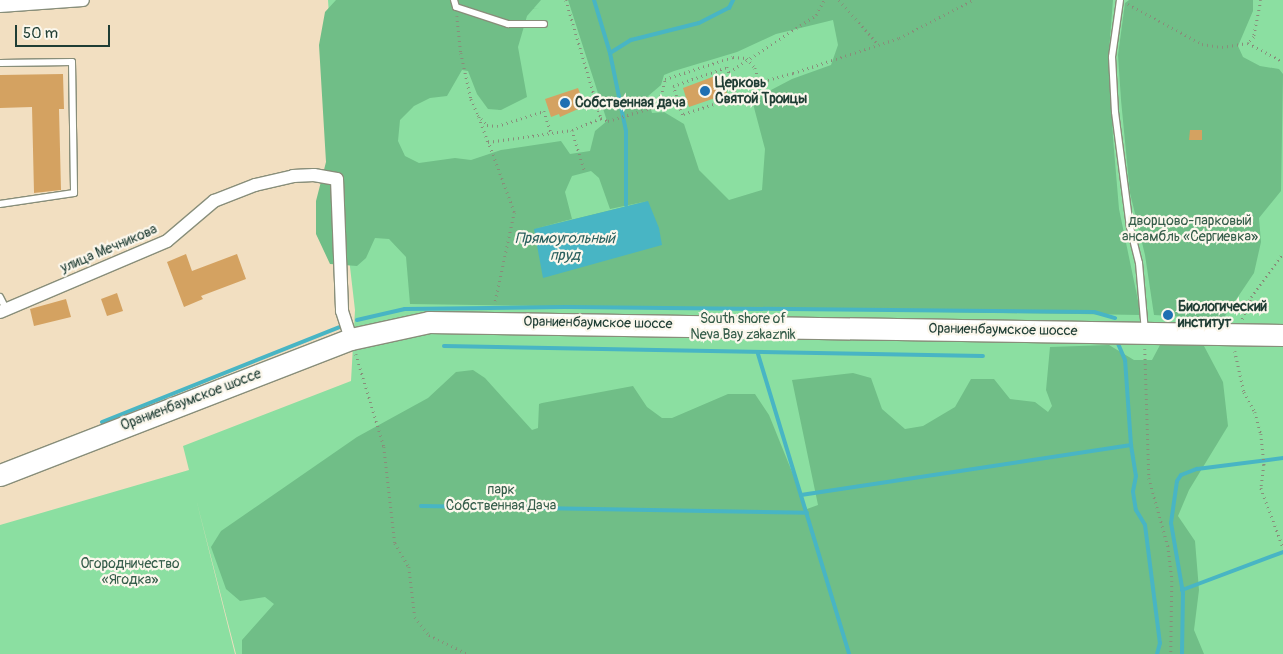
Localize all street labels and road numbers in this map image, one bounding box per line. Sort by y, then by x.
street label: улица Мечникова [58,221,160,277]
street label: Ораниенбаумское шоссе [523,313,673,333]
street label: Ораниенбаумское шоссе [928,320,1078,340]
street label: Ораниенбаумское шоссе [118,365,264,435]

